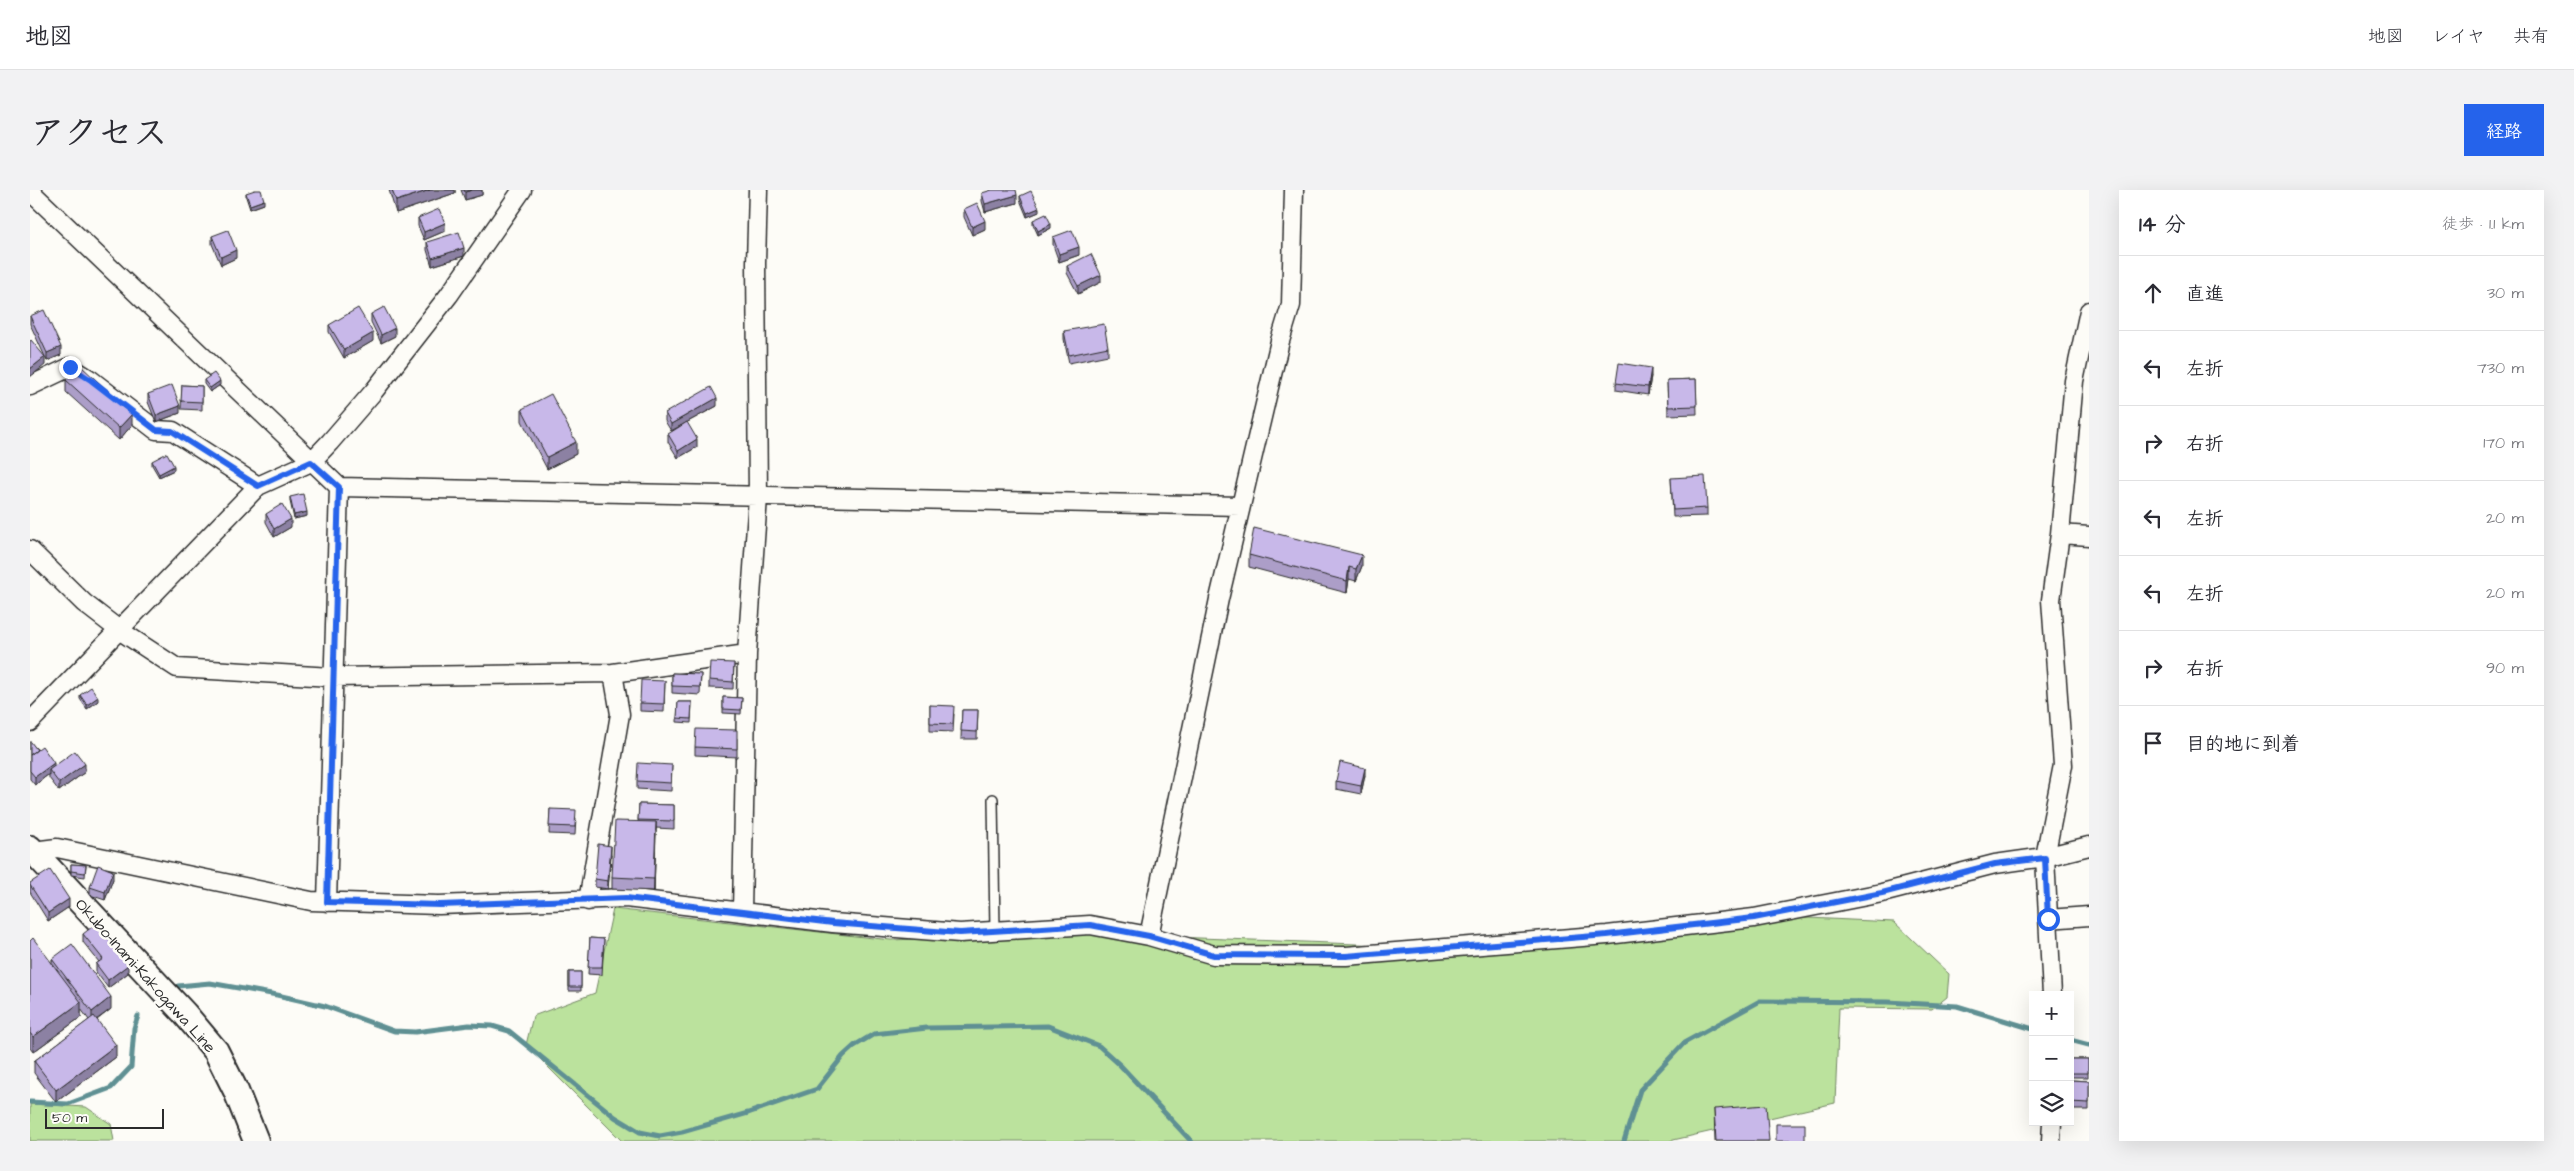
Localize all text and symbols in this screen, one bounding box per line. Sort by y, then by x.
text: 地図 [25,20,73,54]
text: 地図 [2368,24,2404,49]
text: レイヤ [2432,24,2485,49]
text: 共有 [2513,24,2549,49]
button: 経路 [2464,104,2544,156]
text: アクセス [30,109,168,158]
text: 14 分 [2139,210,2185,239]
text: 徒歩 · 1.1 km [2442,213,2524,235]
icon: ahead [2139,279,2167,307]
text: 直進 [2186,281,2224,308]
text: 30 m [2487,282,2524,304]
icon: left [2139,354,2167,382]
route end [59,356,82,379]
text: 左折 [2186,356,2224,383]
text: 730 m [2477,357,2524,379]
icon: right [2139,429,2167,457]
text: 右折 [2186,431,2224,458]
text: 170 m [2483,432,2524,454]
icon: left [2139,504,2167,532]
text: 左折 [2186,506,2224,533]
text: 20 m [2486,507,2524,529]
icon: left [2139,579,2167,607]
text: 左折 [2186,581,2224,608]
text: 20 m [2486,582,2524,604]
icon: right [2139,654,2167,682]
text: 右折 [2186,656,2224,683]
text: 90 m [2486,657,2524,679]
icon: arrive [2139,729,2167,757]
text: 目的地に到着 [2186,731,2300,758]
street label: Okubo-Inami-Kakogawa Line [69,894,221,1059]
route start [2037,908,2060,931]
map controls [2029,991,2074,1126]
button: + [2029,991,2074,1036]
button: − [2029,1036,2074,1081]
button: layers [2029,1081,2074,1126]
scale bar [45,1106,164,1129]
text: 50 m [52,1108,87,1128]

